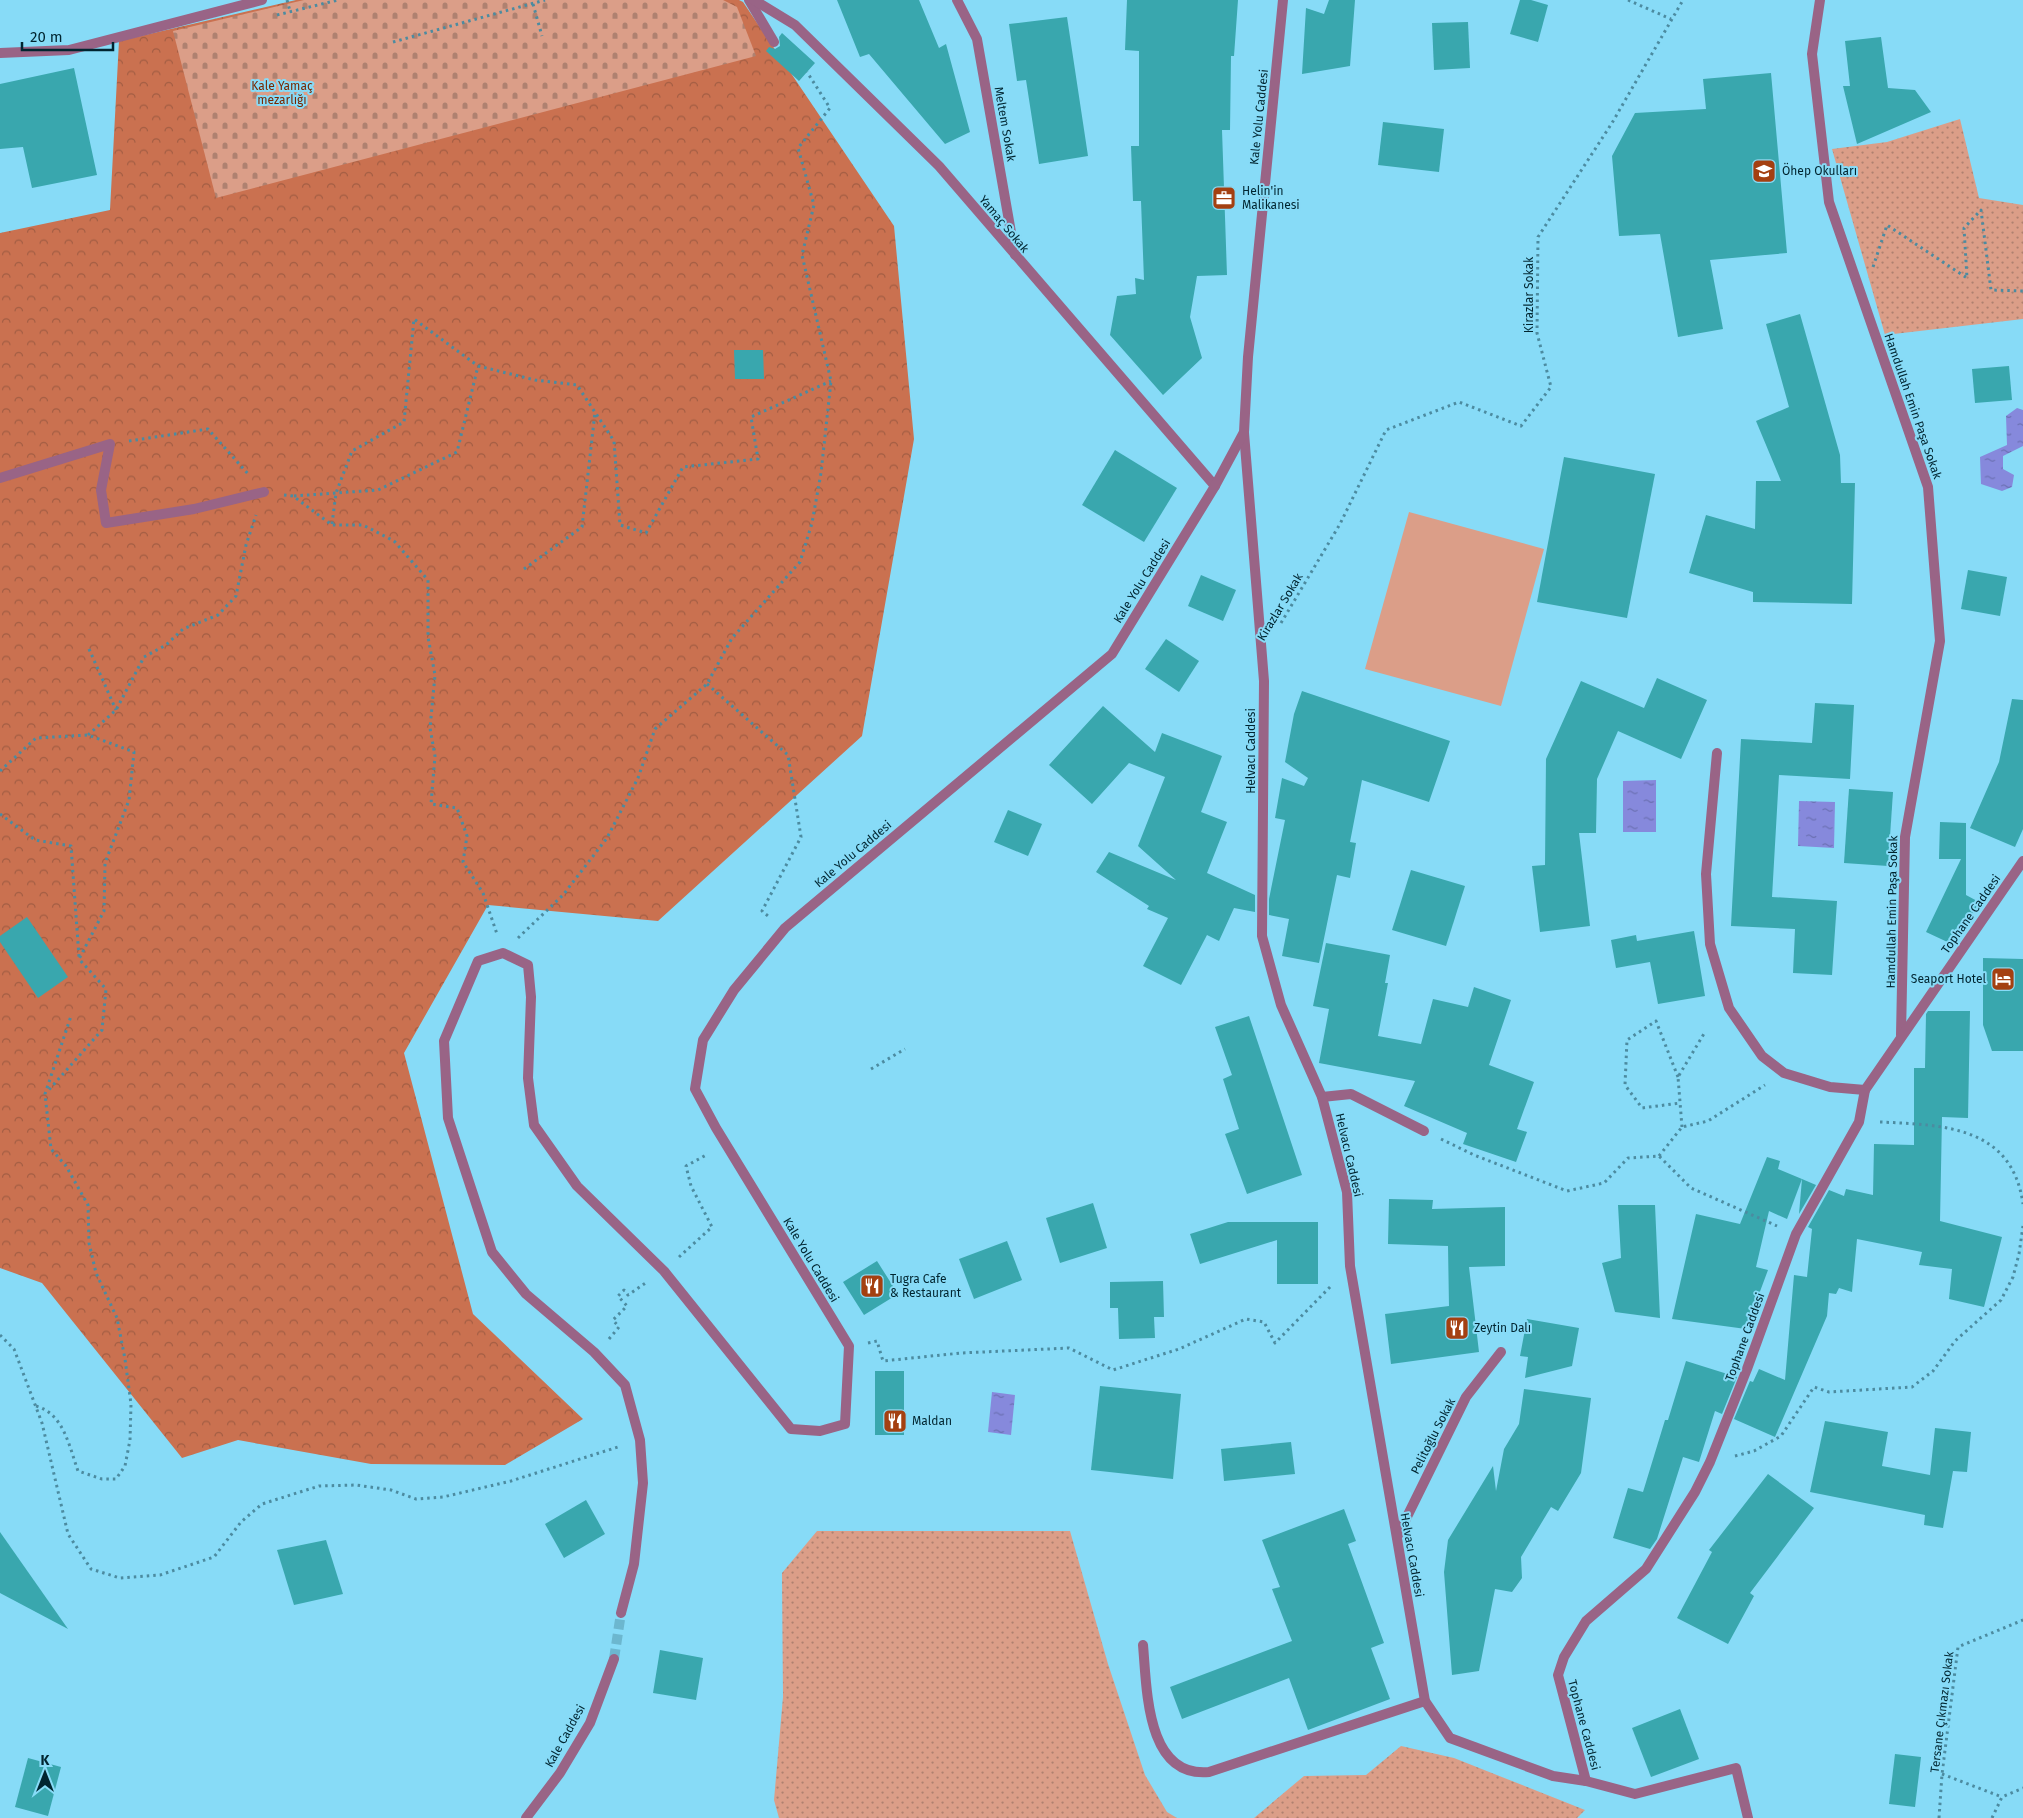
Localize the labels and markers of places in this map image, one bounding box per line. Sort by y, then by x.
school or university icon: Öhep Okulları [1751,158,1777,184]
place label: Öhep Okulları [1782,162,1857,178]
place label: Helin'in Malikanesi [1242,184,1300,212]
office icon: Helin'in Malikanesi [1211,185,1237,211]
hotel icon: Seaport Hotel [1990,966,2016,992]
place label: Seaport Hotel [1911,972,1986,986]
place label: Tugra Cafe & Restaurant [890,1272,962,1300]
restaurant icon: Tugra Cafe & Restaurant [859,1273,885,1299]
restaurant icon: Zeytin Dalı [1444,1315,1470,1341]
place label: Zeytin Dalı [1474,1321,1531,1335]
restaurant icon: Maldan [882,1408,908,1434]
place label: Maldan [912,1414,952,1428]

